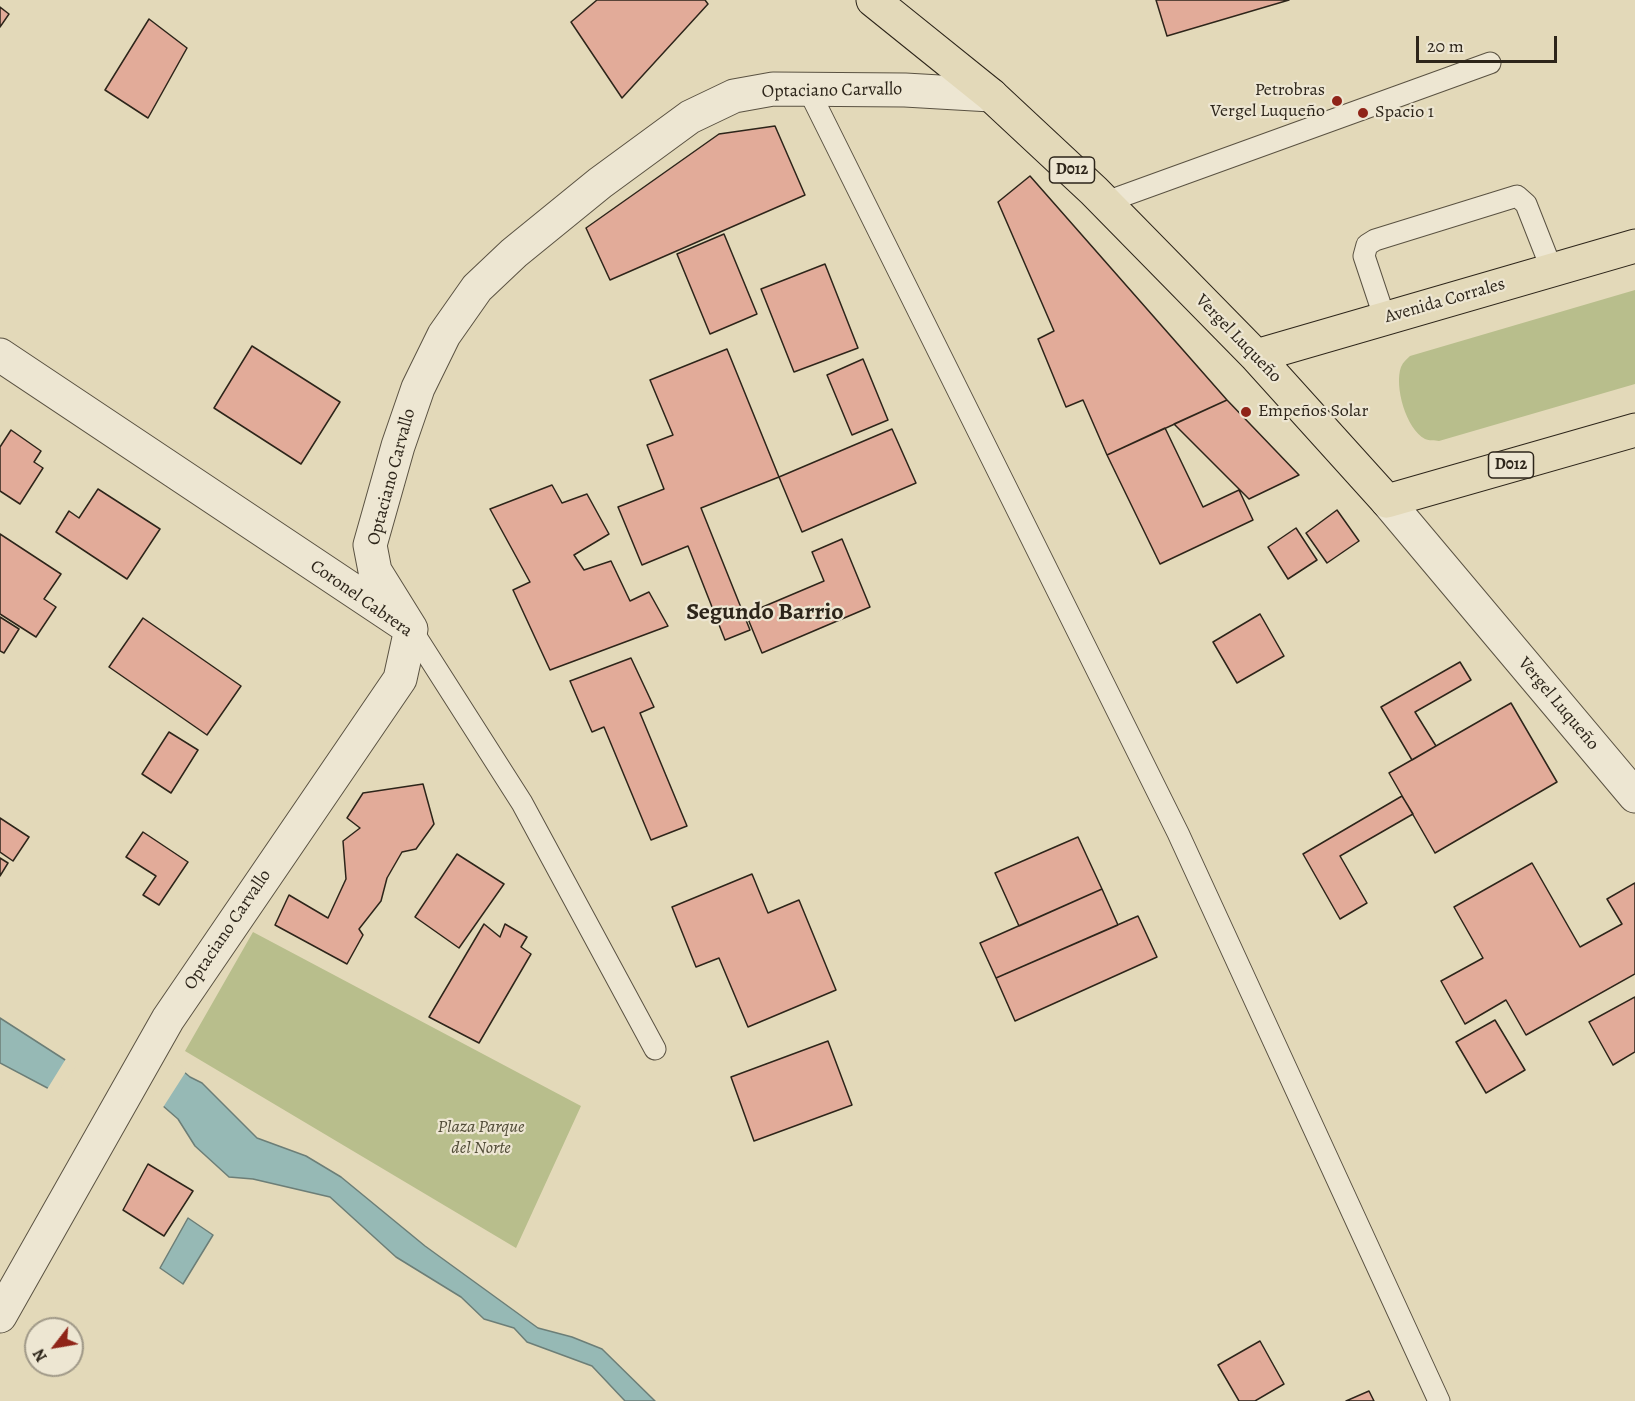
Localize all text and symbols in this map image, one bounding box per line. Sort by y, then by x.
scale bar [1419,24,1560,62]
text: 20 m [1427,34,1464,58]
street label: Optaciano Carvallo [762,79,902,103]
place label: Petrobras Vergel Luqueño [1210,80,1325,122]
marker: Petrobras Vergel Luqueño [1330,94,1344,108]
place label: Spacio 1 [1375,102,1434,124]
marker: Spacio 1 [1356,106,1370,120]
road number: D012 [1050,157,1094,183]
street label: Avenida Corrales [1382,274,1508,328]
street label: Vergel Luqueño [1190,290,1286,388]
place label: Empeños Solar [1258,401,1368,423]
marker: Empeños Solar [1239,405,1253,419]
street label: Optaciano Carvallo [363,406,421,548]
road number: D012 [1488,452,1534,478]
street label: Coronel Cabrera [306,556,416,642]
district label: Segundo Barrio [686,599,844,627]
street label: Vergel Luqueño [1513,653,1603,755]
street label: Optaciano Carvallo [180,866,276,994]
park label: Plaza Parque del Norte [437,1117,525,1160]
north arrow [24,1317,84,1377]
text: N [28,1345,53,1366]

